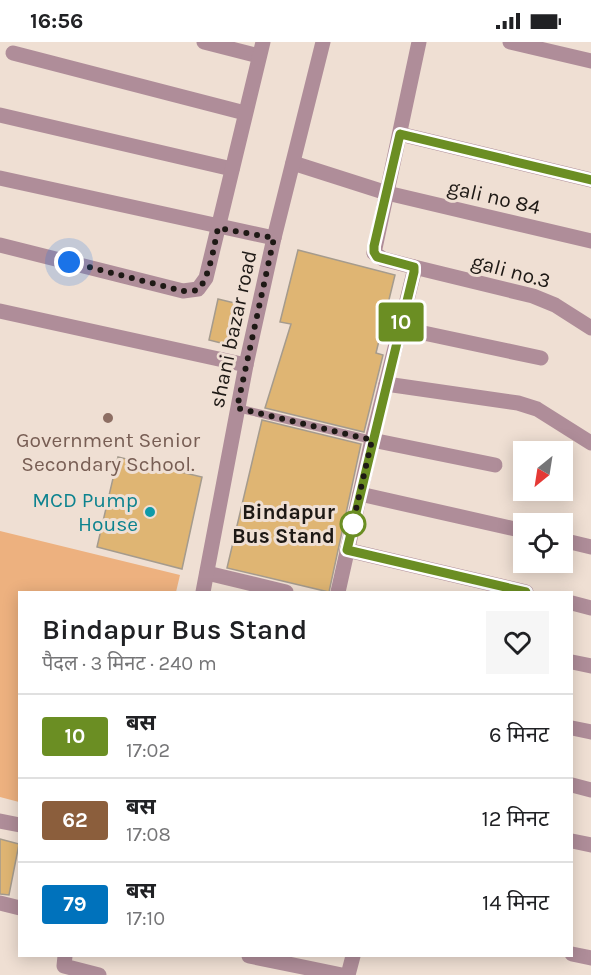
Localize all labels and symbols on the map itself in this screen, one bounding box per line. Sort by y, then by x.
street label: gali no 84 [445,175,543,219]
your location [54,247,84,277]
street label: shani bazar road [205,248,261,410]
street label: gali no.3 [469,249,553,293]
line badge: 10 [374,302,428,342]
marker: Government Senior Secondary School. [101,411,115,425]
place label: Government Senior Secondary School. [16,428,200,476]
north arrow [513,441,573,501]
place label: MCD Pump House [32,488,138,536]
place label: Bindapur Bus Stand [232,500,336,548]
marker: MCD Pump House [143,505,157,519]
marker: Bindapur Bus Stand [340,511,366,537]

